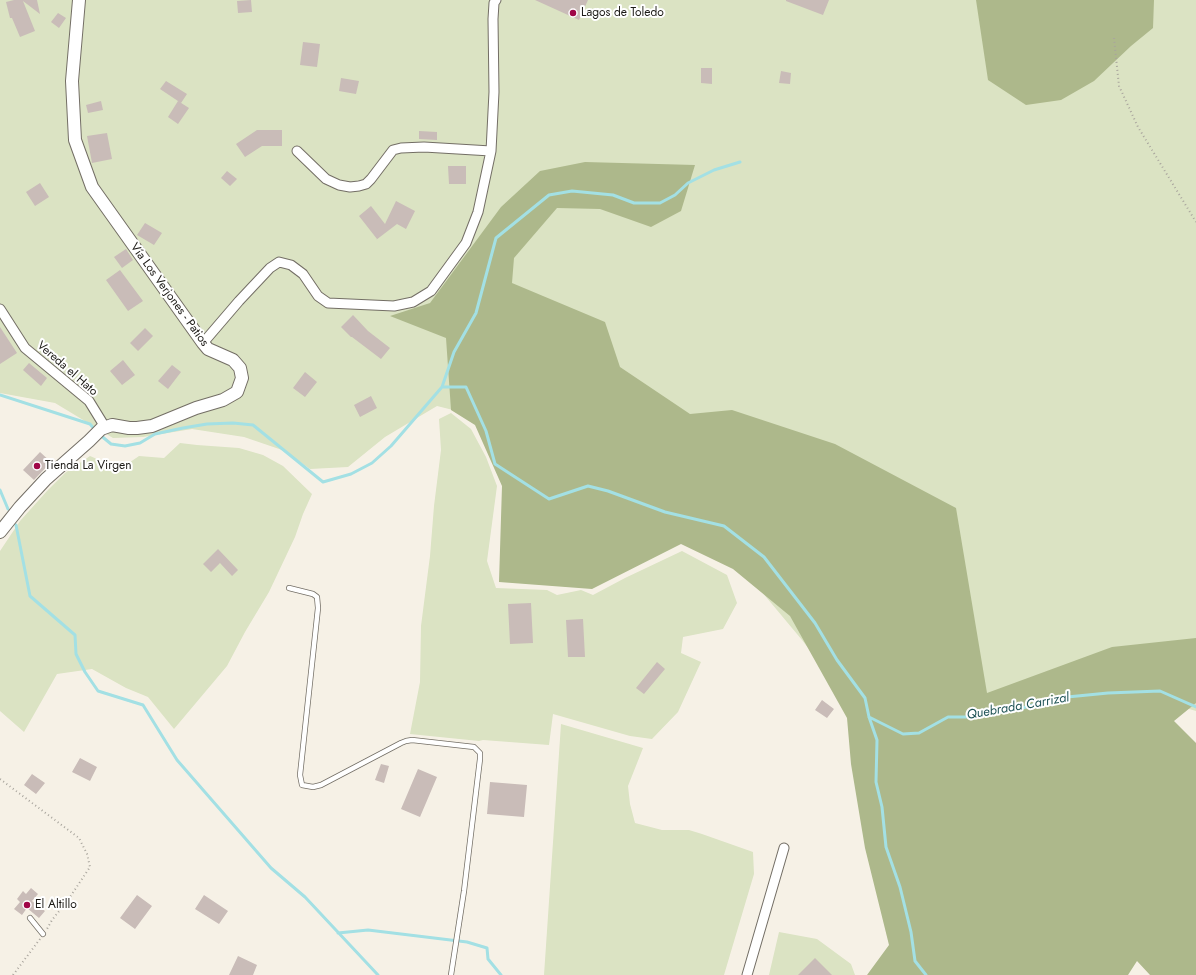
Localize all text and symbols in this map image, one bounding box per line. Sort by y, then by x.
place label: Lagos de Toledo [581,6,664,20]
marker: Lagos de Toledo [568,8,578,18]
street label: Vía Los Verjones - Patios [127,241,211,349]
street label: Vereda el Hato [34,339,100,399]
place label: Tienda La Virgen [45,459,131,473]
marker: Tienda La Virgen [32,461,42,471]
water label: Quebrada Carrizal [966,690,1070,724]
place label: El Altillo [35,898,77,912]
marker: El Altillo [22,900,32,910]

